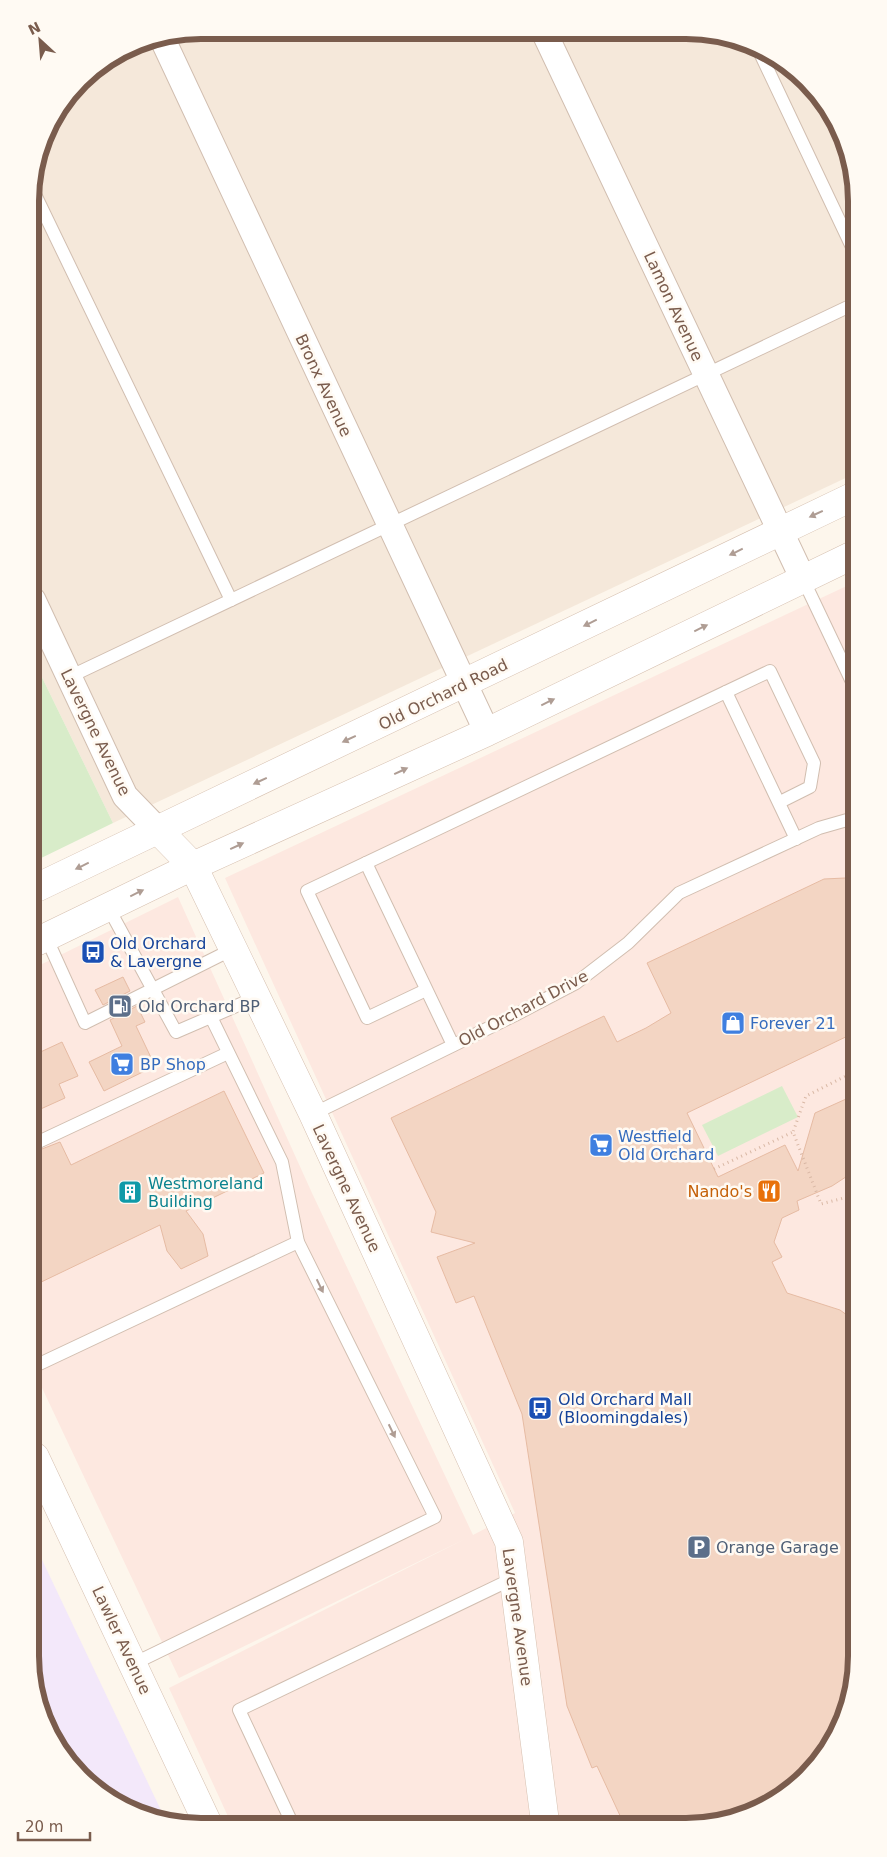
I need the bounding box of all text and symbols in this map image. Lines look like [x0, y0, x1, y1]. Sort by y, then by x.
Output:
north arrow [15, 15, 65, 65]
text: N [26, 19, 43, 38]
street label: Lamon Avenue [640, 248, 707, 364]
street label: Bronx Avenue [291, 331, 356, 440]
one-way arrow [809, 510, 823, 518]
one-way arrow [729, 549, 743, 557]
one-way arrow [583, 619, 597, 627]
one-way arrow [694, 624, 709, 632]
street label: Old Orchard Road [375, 655, 511, 734]
street label: Lavergne Avenue [57, 666, 135, 799]
one-way arrow [541, 698, 556, 706]
one-way arrow [341, 734, 356, 743]
one-way arrow [394, 766, 408, 774]
one-way arrow [253, 777, 267, 785]
one-way arrow [230, 841, 245, 850]
one-way arrow [75, 862, 89, 870]
one-way arrow [130, 889, 144, 897]
place label: Old Orchard & Lavergne [110, 934, 206, 971]
bus stop icon: Old Orchard & Lavergne [80, 939, 106, 965]
street label: Old Orchard Drive [455, 966, 591, 1051]
fuel station icon: Old Orchard BP [107, 993, 133, 1019]
place label: Old Orchard BP [138, 997, 260, 1016]
shop icon: Forever 21 [720, 1010, 746, 1036]
place label: Forever 21 [750, 1014, 836, 1033]
supermarket icon: BP Shop [109, 1051, 135, 1077]
place label: BP Shop [140, 1055, 206, 1074]
street label: Lavergne Avenue [309, 1121, 385, 1255]
place label: Westfield Old Orchard [618, 1127, 714, 1164]
supermarket icon: Westfield Old Orchard [588, 1132, 614, 1158]
place label: Westmoreland Building [148, 1174, 263, 1211]
restaurant icon: Nando's [756, 1178, 782, 1204]
building icon: Westmoreland Building [117, 1179, 143, 1205]
place label: Nando's [687, 1182, 752, 1201]
one-way arrow [316, 1279, 324, 1293]
place label: Old Orchard Mall (Bloomingdales) [558, 1390, 692, 1427]
bus stop icon: Old Orchard Mall (Bloomingdales) [527, 1395, 553, 1421]
one-way arrow [388, 1424, 396, 1439]
parking icon: Orange Garage [686, 1534, 712, 1560]
place label: Orange Garage [716, 1538, 839, 1557]
street label: Lavergne Avenue [498, 1547, 537, 1687]
street label: Lawler Avenue [88, 1583, 155, 1697]
scale bar [18, 1810, 90, 1842]
text: 20 m [25, 1818, 63, 1836]

